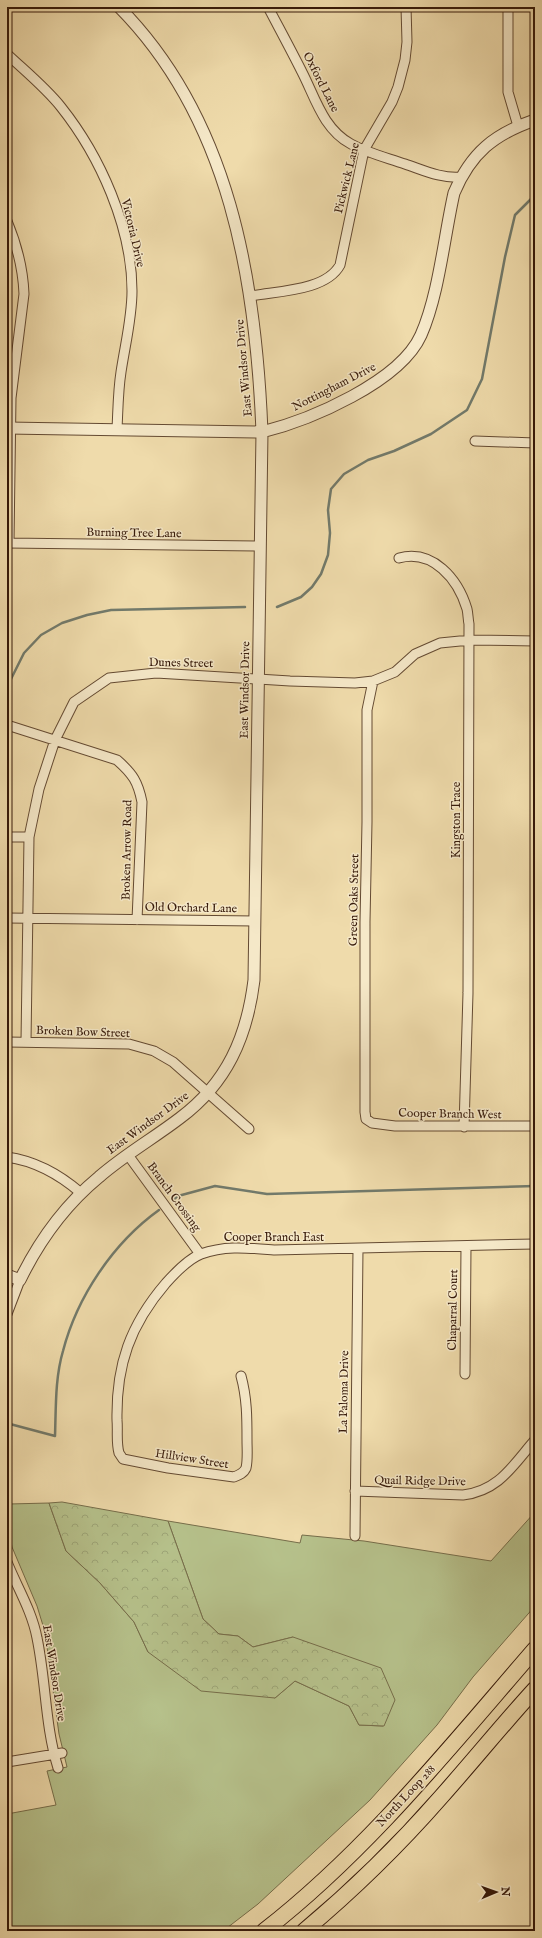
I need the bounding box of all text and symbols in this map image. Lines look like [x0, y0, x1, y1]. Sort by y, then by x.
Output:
street label: Oxford Lane [299, 49, 343, 115]
street label: Pickwick Lane [331, 141, 363, 215]
street label: Victoria Drive [118, 196, 148, 269]
street label: East Windsor Drive [232, 318, 256, 417]
street label: Nottingham Drive [289, 359, 379, 415]
street label: Burning Tree Lane [86, 525, 182, 541]
street label: East Windsor Drive [237, 641, 253, 739]
street label: Dunes Street [149, 655, 213, 671]
street label: Kingston Trace [449, 781, 464, 858]
street label: Broken Arrow Road [119, 799, 135, 900]
street label: Green Oaks Street [346, 854, 362, 946]
street label: Old Orchard Lane [145, 900, 238, 916]
street label: Broken Bow Street [36, 1023, 130, 1041]
street label: East Windsor Drive [104, 1088, 192, 1158]
street label: Cooper Branch West [398, 1106, 502, 1123]
street label: Branch Crossing [144, 1159, 204, 1235]
street label: Cooper Branch East [224, 1230, 324, 1246]
street label: Chaparral Court [445, 1269, 462, 1351]
street label: La Paloma Drive [336, 1350, 352, 1434]
street label: Hillview Street [154, 1446, 230, 1472]
street label: Quail Ridge Drive [374, 1473, 466, 1489]
street label: East Windsor Drive [39, 1624, 69, 1723]
street label: North Loop 288 [373, 1762, 440, 1831]
north arrow [476, 1872, 516, 1912]
text: N [498, 1886, 512, 1897]

